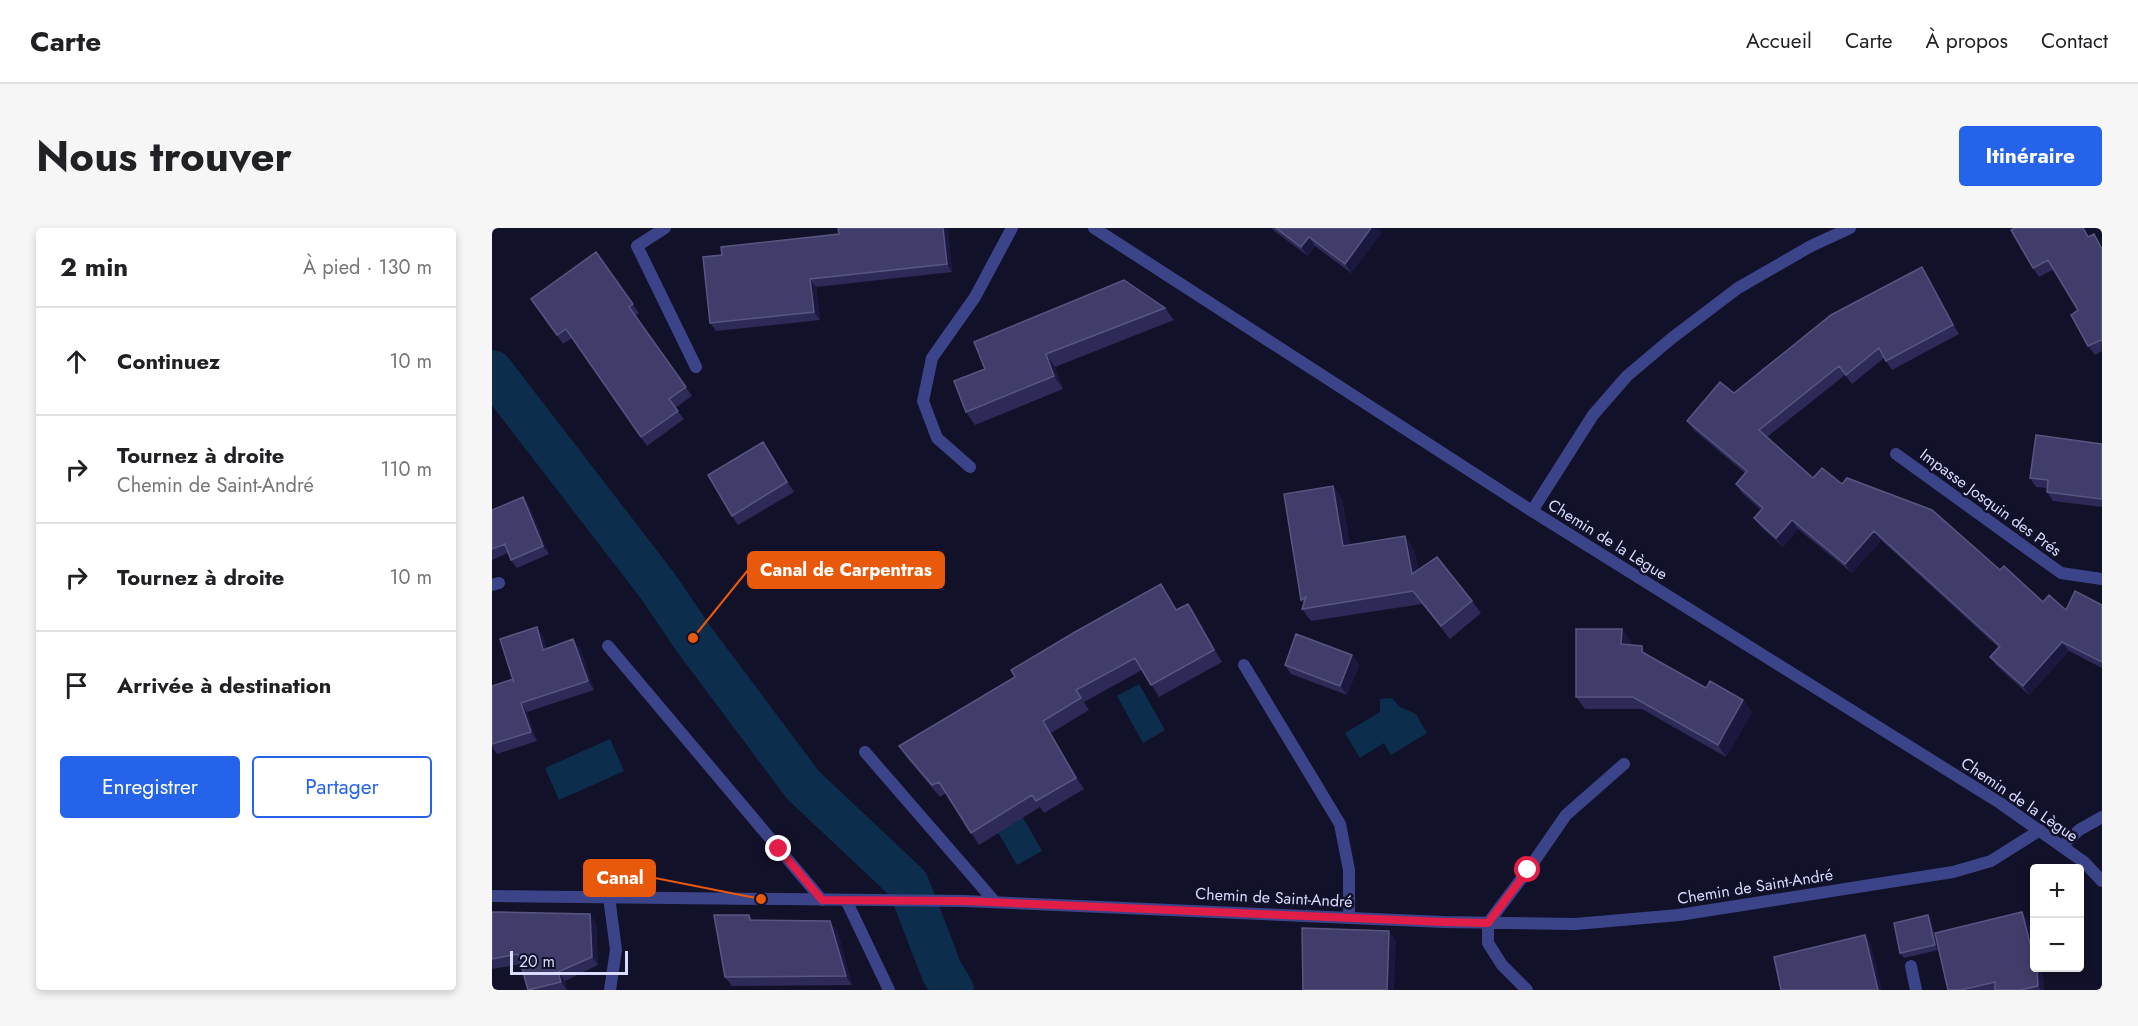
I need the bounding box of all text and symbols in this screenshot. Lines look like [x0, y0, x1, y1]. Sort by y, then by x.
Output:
text: Carte [30, 21, 101, 62]
text: Accueil [1746, 26, 1812, 56]
text: Carte [1845, 26, 1893, 56]
text: À propos [1926, 26, 2008, 56]
text: Contact [2041, 26, 2108, 56]
text: Nous trouver [36, 126, 292, 187]
button: Itinéraire [1959, 126, 2102, 186]
text: 2 min [60, 248, 128, 286]
text: À pied · 130 m [303, 253, 432, 282]
icon: ahead [60, 345, 93, 378]
text: Continuez [117, 345, 220, 377]
text: 10 m [389, 347, 432, 376]
text: Tournez à droite [117, 439, 284, 471]
street label: Impasse Josquin des Prés [1915, 443, 2066, 562]
icon: right [60, 453, 93, 486]
text: 110 m [380, 455, 432, 484]
text: Chemin de Saint-André [117, 471, 314, 500]
street label: Chemin de la Lègue [1544, 493, 1672, 585]
callout: Canal de Carpentras [748, 552, 944, 588]
text: Canal de Carpentras [760, 557, 932, 583]
icon: right [60, 561, 93, 594]
text: Tournez à droite [117, 561, 284, 593]
text: 10 m [389, 563, 432, 592]
icon: arrive [60, 669, 93, 702]
text: Arrivée à destination [117, 669, 331, 701]
street label: Chemin de la Lègue [1957, 752, 2083, 847]
button: Enregistrer [60, 756, 240, 818]
button: Partager [252, 756, 432, 818]
route end [765, 835, 791, 861]
route start [1514, 856, 1540, 882]
callout: Canal [584, 860, 655, 896]
street label: Chemin de Saint-André [1676, 863, 1835, 910]
map controls [2030, 864, 2084, 972]
button: + [2030, 864, 2084, 918]
text: Canal [596, 865, 644, 891]
street label: Chemin de Saint-André [1195, 882, 1353, 913]
button: − [2030, 918, 2084, 972]
scale bar [510, 948, 628, 976]
text: 20 m [519, 950, 555, 973]

